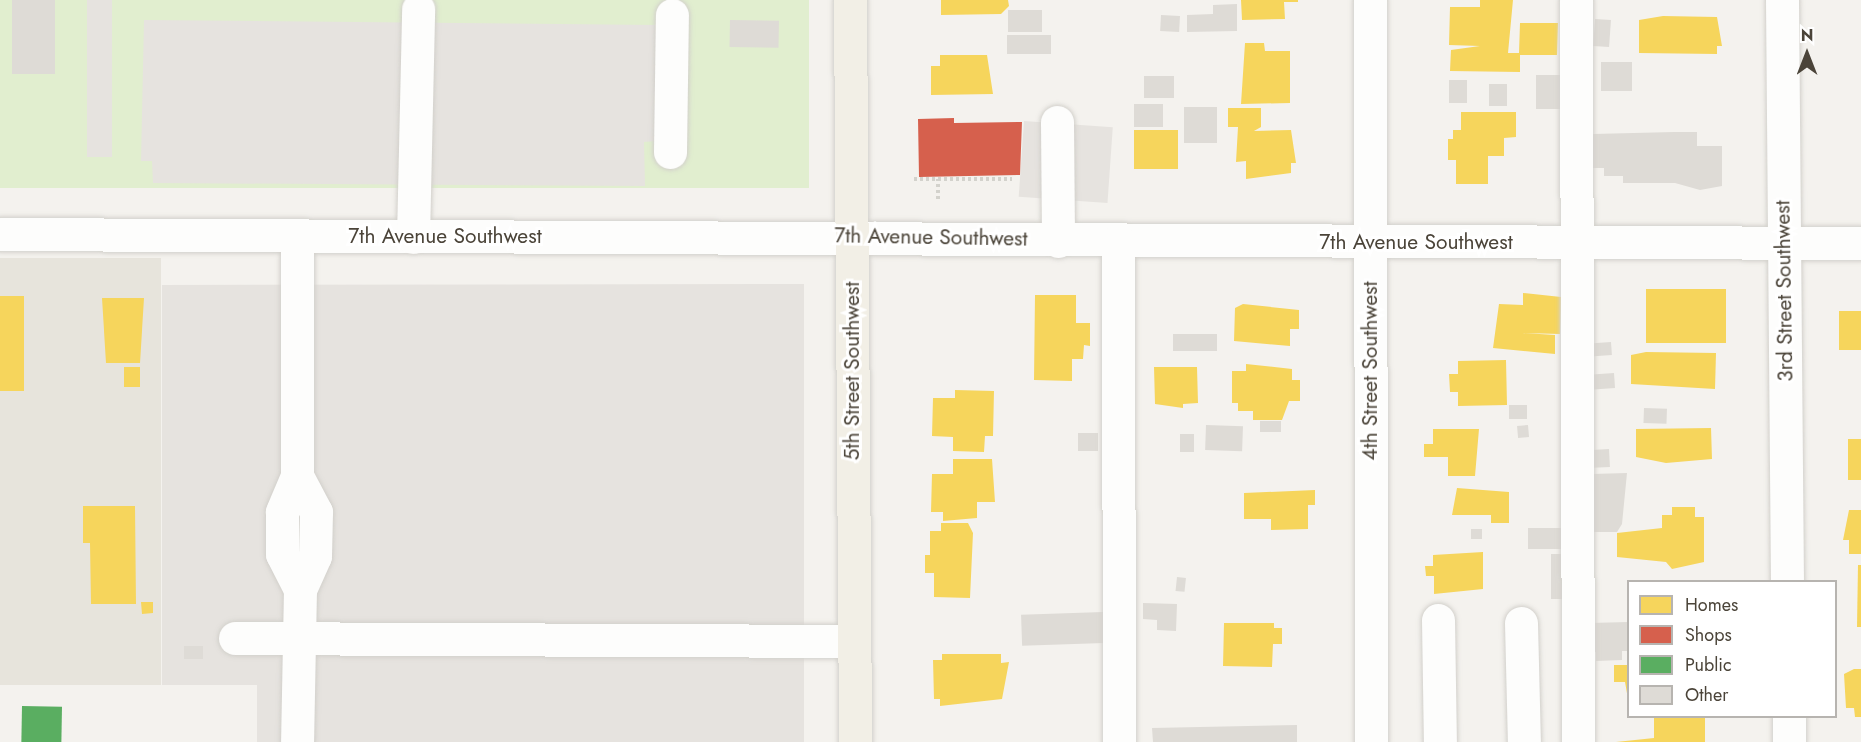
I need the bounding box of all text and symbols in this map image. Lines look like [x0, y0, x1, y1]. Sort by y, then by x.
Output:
north arrow [1777, 24, 1837, 84]
text: N [1801, 24, 1813, 47]
street label: 3rd Street Southwest [1770, 200, 1798, 382]
street label: 7th Avenue Southwest [348, 223, 542, 249]
street label: 7th Avenue Southwest [834, 223, 1028, 251]
street label: 7th Avenue Southwest [1319, 229, 1513, 255]
street label: 4th Street Southwest [1357, 281, 1383, 461]
street label: 5th Street Southwest [839, 282, 865, 460]
legend [1627, 580, 1837, 718]
text: Homes [1685, 592, 1738, 618]
text: Shops [1685, 622, 1732, 648]
text: Public [1685, 652, 1732, 678]
text: Other [1685, 682, 1728, 708]

